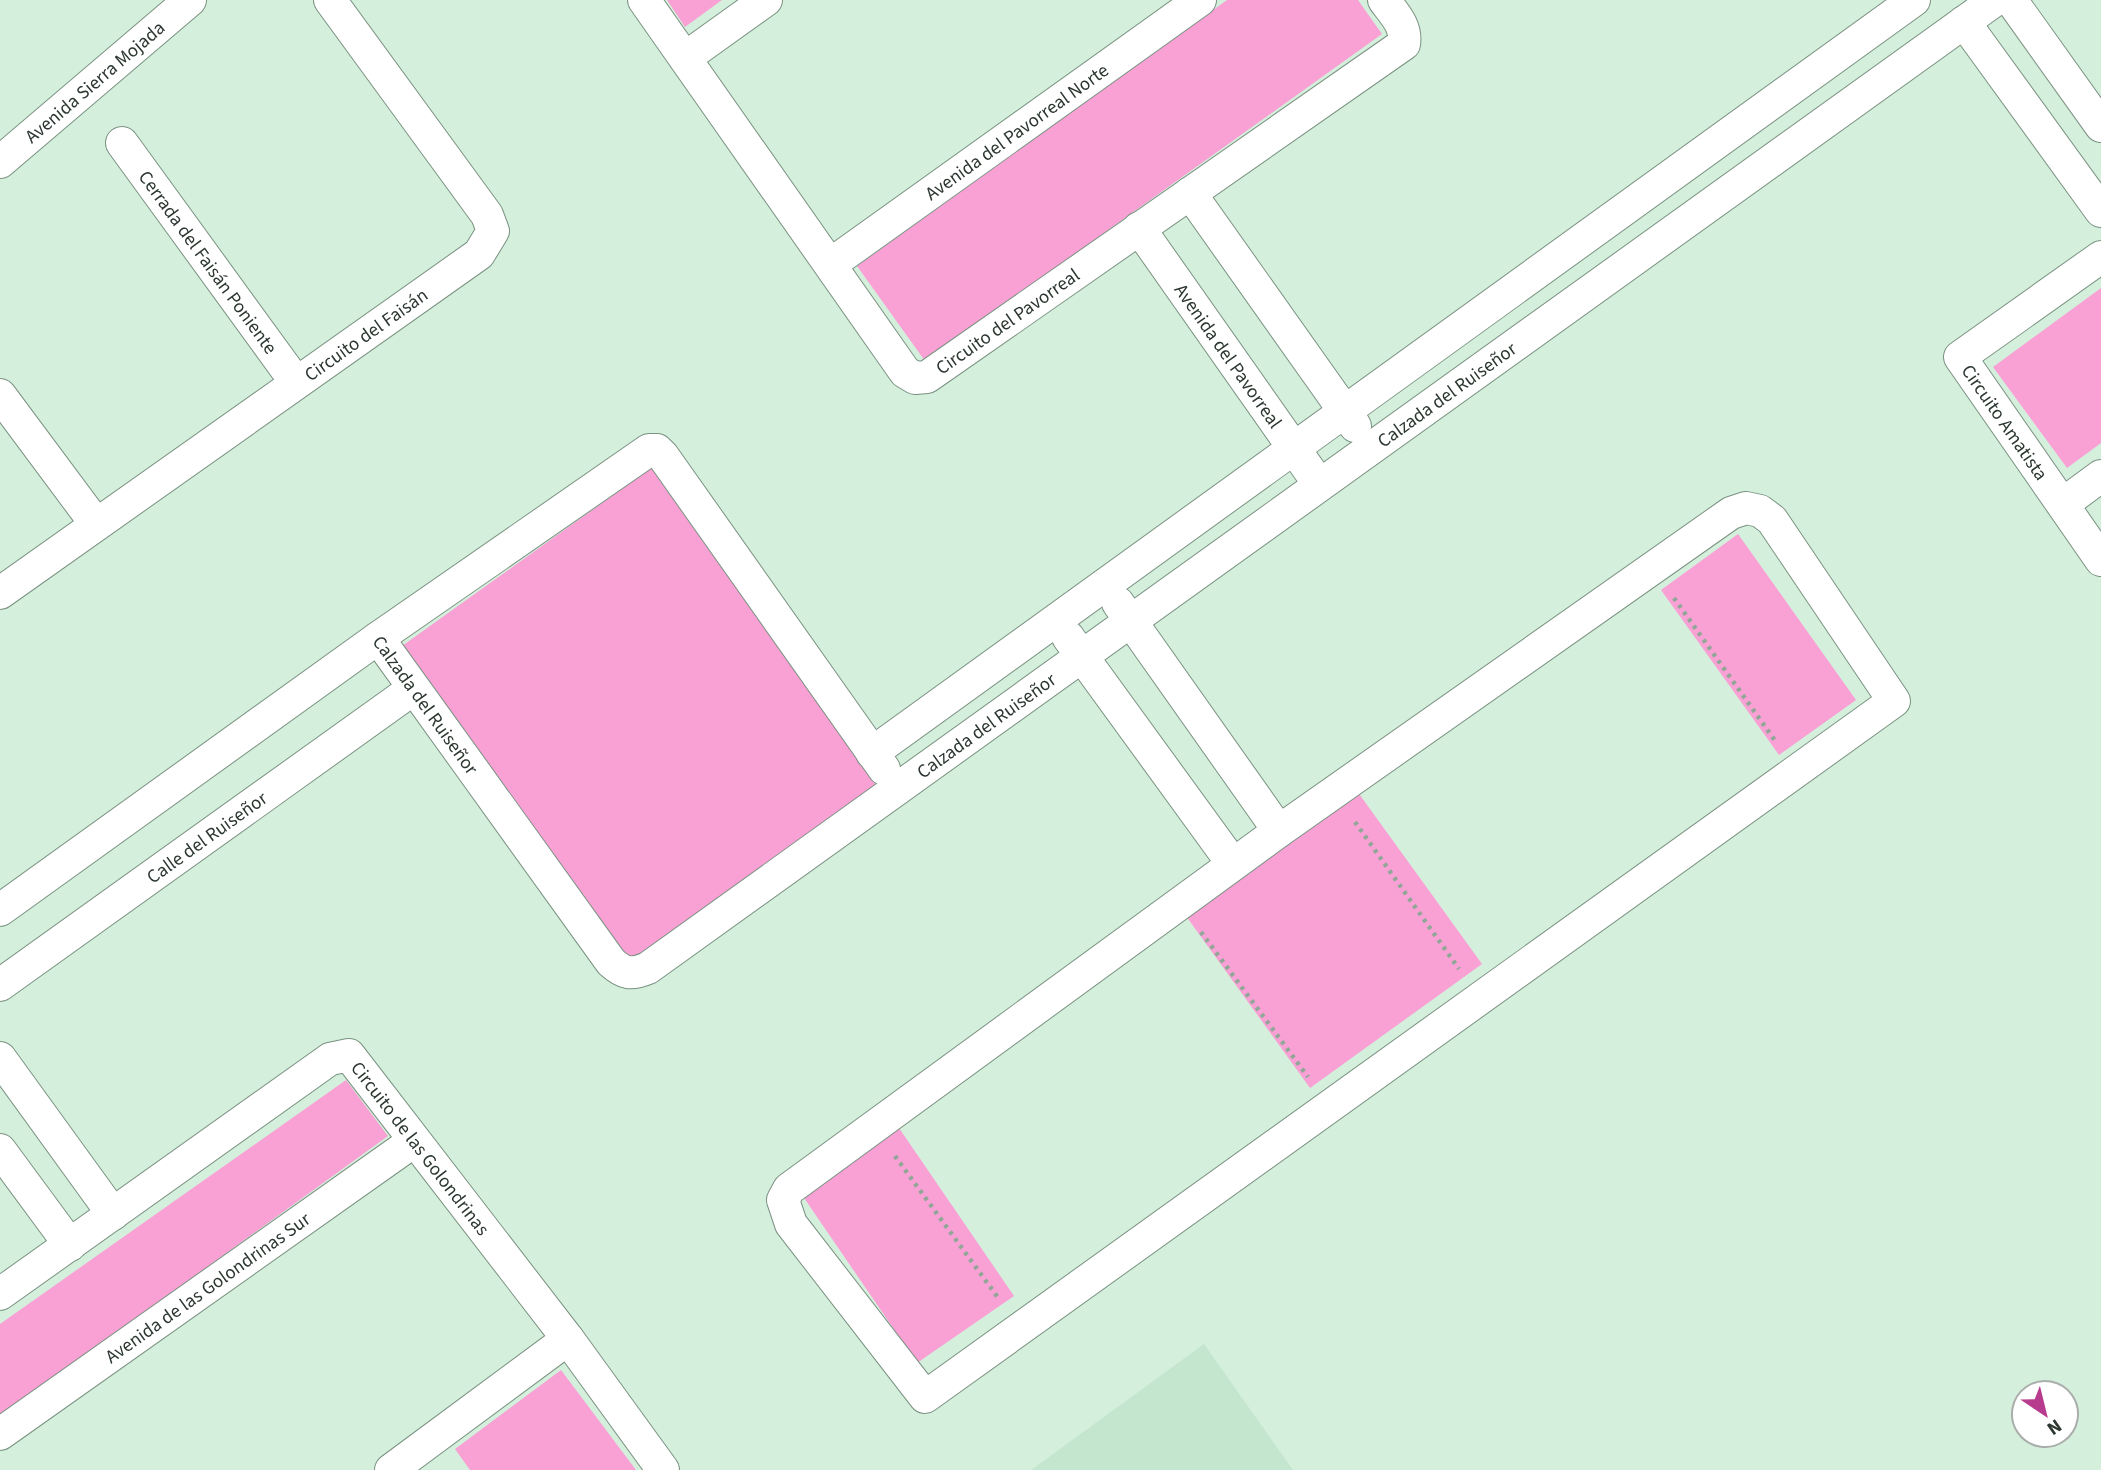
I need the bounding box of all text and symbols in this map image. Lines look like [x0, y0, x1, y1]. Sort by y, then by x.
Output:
street label: Avenida Sierra Mojada [19, 15, 171, 150]
street label: Avenida del Pavorreal Norte [920, 58, 1115, 208]
street label: Cerrada del Faisán Poniente [131, 165, 283, 360]
street label: Circuito del Pavorreal [931, 262, 1086, 382]
street label: Avenida del Pavorreal [1167, 279, 1288, 434]
street label: Circuito del Faisán [299, 282, 434, 388]
street label: Calzada del Ruiseñor [1372, 336, 1523, 455]
street label: Circuito Amatista [1954, 359, 2054, 486]
street label: Calzada del Ruiseñor [365, 630, 484, 781]
street label: Calzada del Ruiseñor [912, 667, 1062, 786]
street label: Calle del Ruiseñor [141, 786, 273, 891]
street label: Circuito de las Golondrinas [344, 1056, 495, 1242]
street label: Avenida de las Golondrinas Sur [100, 1206, 317, 1371]
north arrow [2010, 1379, 2080, 1449]
text: N [2041, 1412, 2067, 1441]

